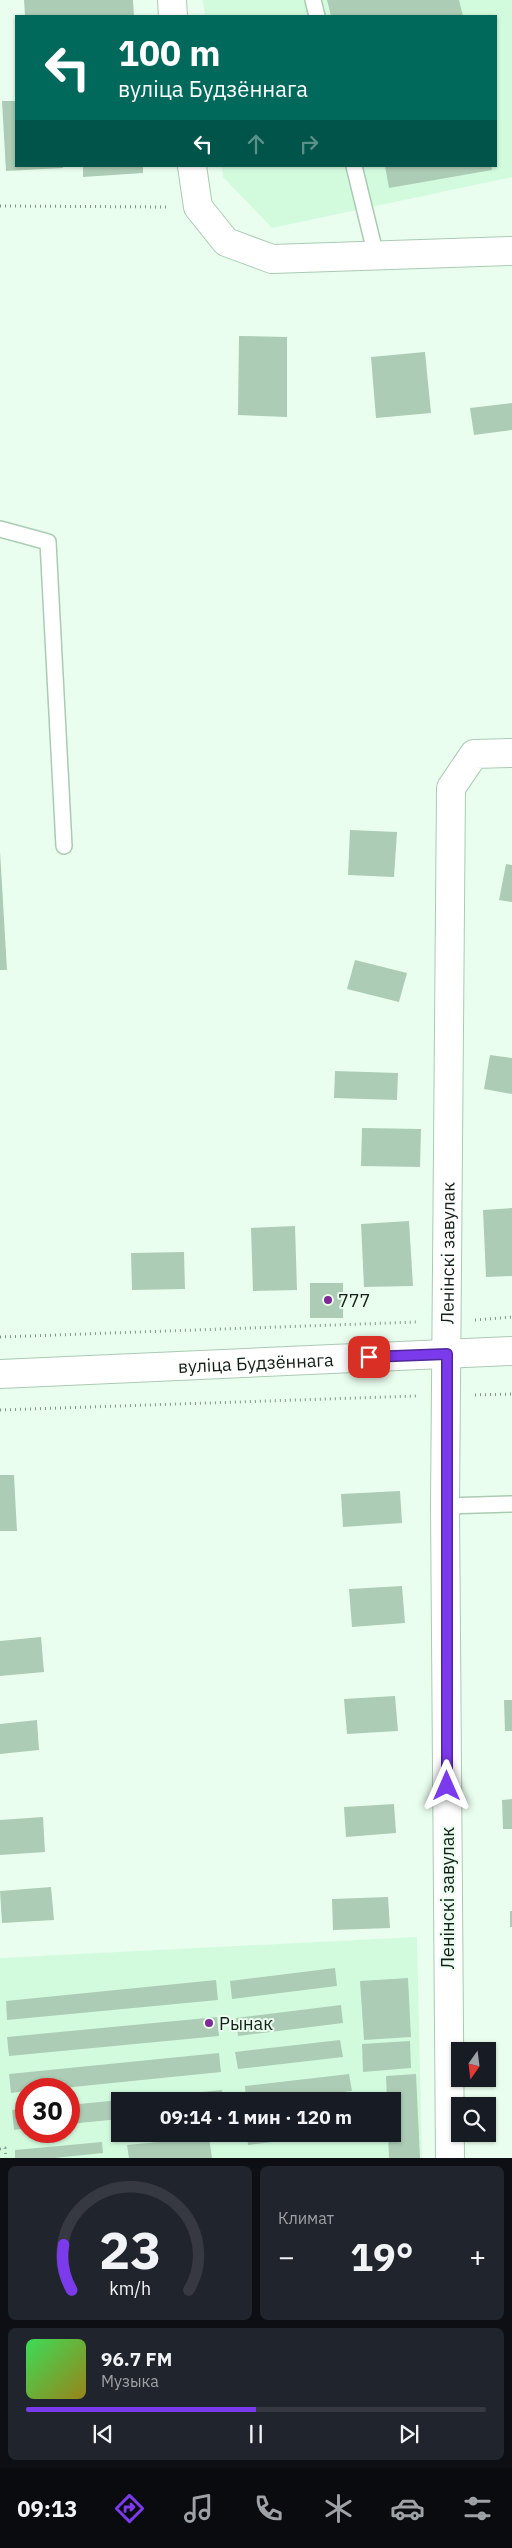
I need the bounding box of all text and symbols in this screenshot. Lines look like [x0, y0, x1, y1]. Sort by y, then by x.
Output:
text: 100 m [118, 30, 221, 76]
icon: left [35, 35, 100, 100]
text: вуліца Будзённага [118, 74, 308, 103]
icon: left [189, 130, 217, 158]
icon: ahead [242, 130, 270, 158]
icon: right [295, 130, 323, 158]
street label: Ленінскі завулак [435, 1182, 459, 1324]
place label: 777 [338, 1289, 370, 1312]
marker: 777 [322, 1294, 334, 1306]
pin [348, 1336, 390, 1378]
icon: arrive [355, 1343, 383, 1371]
street label: вуліца Будзённага [177, 1348, 334, 1377]
position arrow [420, 1759, 472, 1811]
street label: Ленінскі завулак [436, 1827, 459, 1969]
place label: Рынак [219, 2012, 273, 2035]
marker: Рынак [203, 2017, 215, 2029]
north arrow [451, 2042, 496, 2088]
map controls [451, 2042, 496, 2142]
speed limit sign: 30 [15, 2078, 80, 2143]
button: search [451, 2097, 496, 2142]
text: 09:14 · 1 мин · 120 m [160, 2105, 352, 2129]
text: Климат [278, 2208, 334, 2228]
text: 23 [99, 2216, 161, 2283]
text: 19° [350, 2232, 414, 2281]
text: − [278, 2238, 295, 2275]
text: + [469, 2238, 486, 2275]
text: km/h [109, 2277, 151, 2300]
text: 96.7 FM [101, 2347, 172, 2371]
text: Музыка [101, 2371, 159, 2391]
icon: previous [89, 2420, 117, 2448]
icon: pause [242, 2420, 270, 2448]
icon: next [395, 2420, 423, 2448]
icon: directions [112, 2491, 147, 2526]
icon: music [181, 2491, 216, 2526]
icon: phone [251, 2491, 286, 2526]
icon: climate [321, 2491, 356, 2526]
icon: car [390, 2491, 425, 2526]
icon: filters [460, 2491, 495, 2526]
text: 09:13 [17, 2494, 77, 2523]

